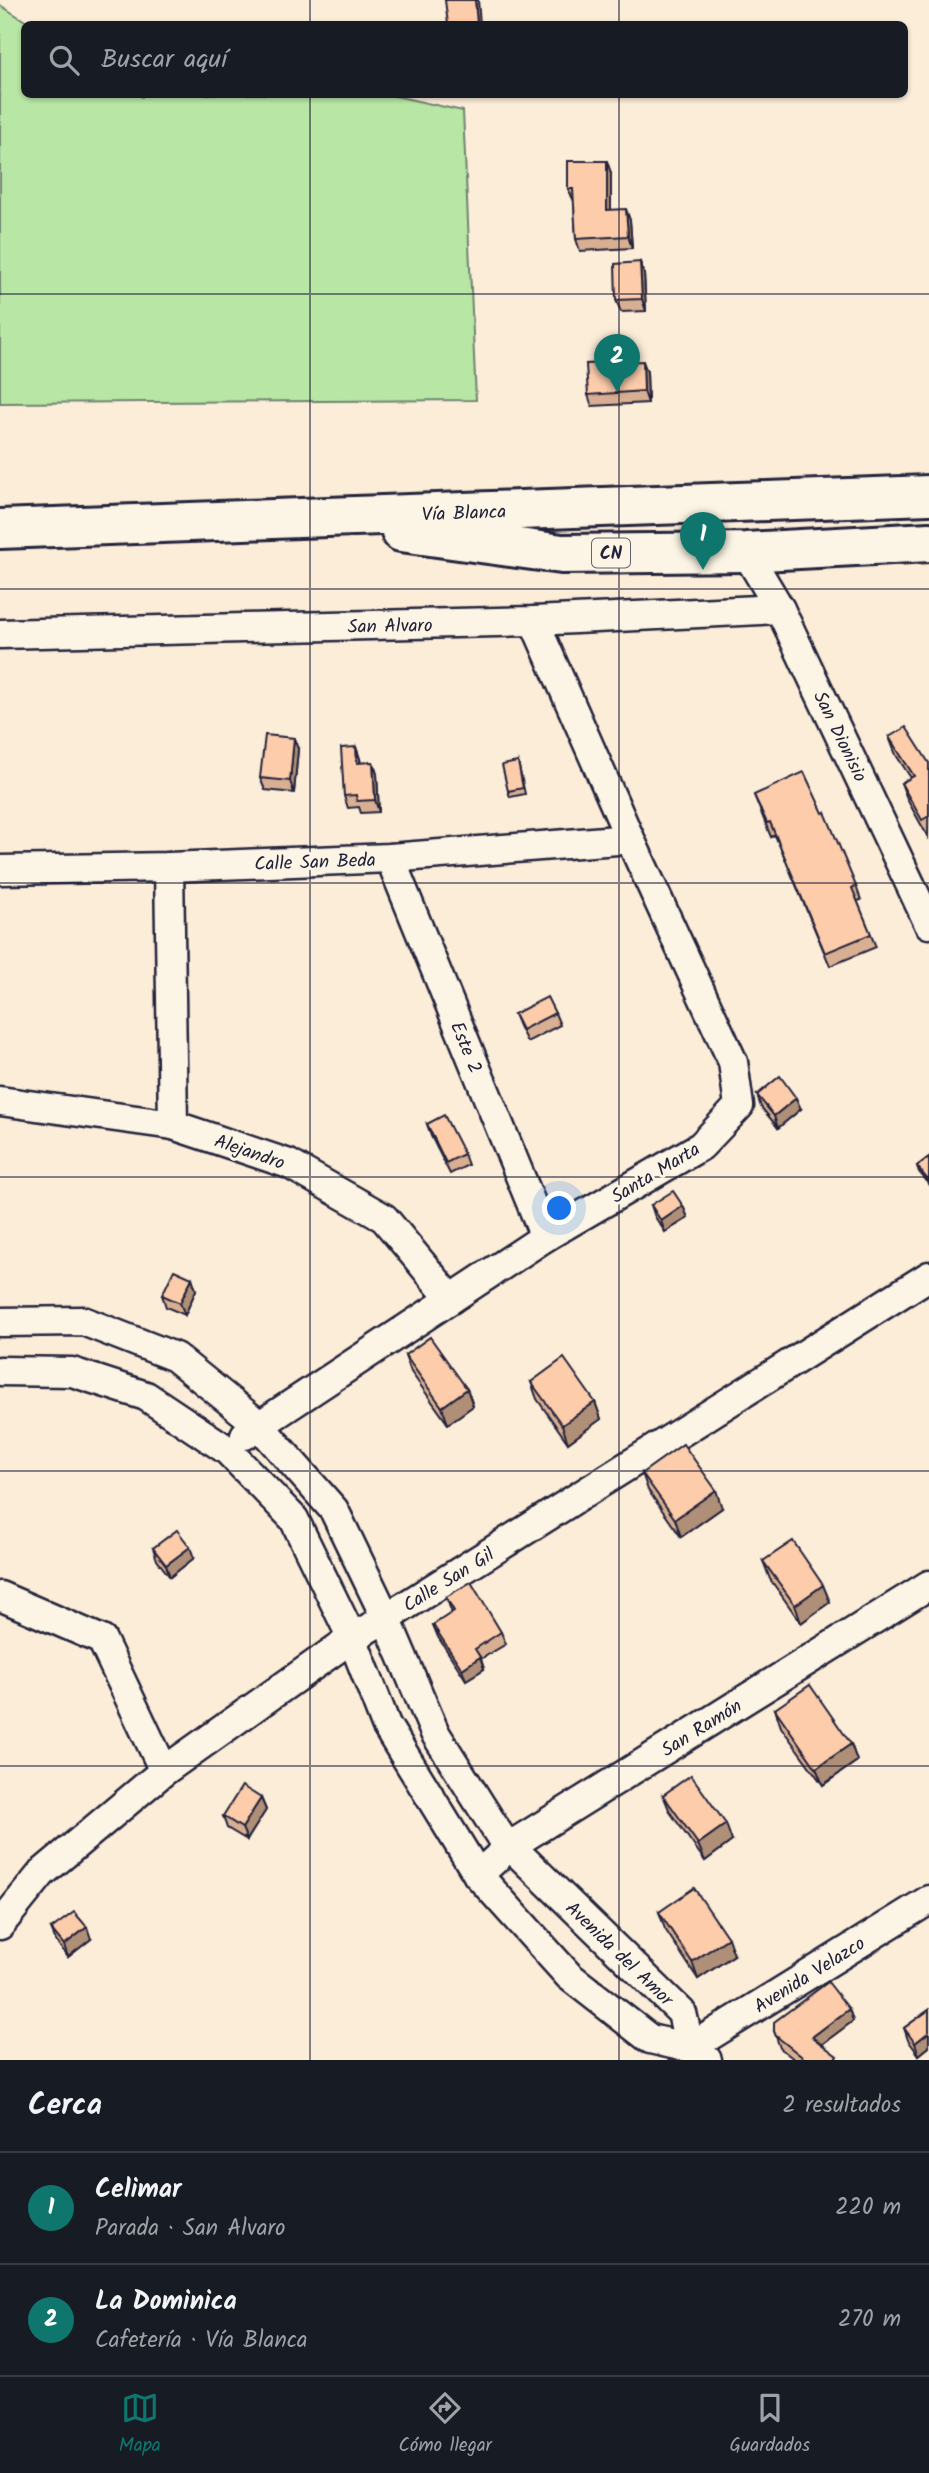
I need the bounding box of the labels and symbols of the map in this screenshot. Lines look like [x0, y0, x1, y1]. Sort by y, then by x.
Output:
pin: 2 [594, 334, 640, 392]
street label: Vía Blanca [421, 498, 507, 530]
pin: 1 [680, 512, 726, 570]
road number: CN [592, 538, 630, 568]
street label: San Alvaro [347, 611, 433, 643]
street label: San Dionisio [804, 686, 874, 788]
street label: Calle San Beda [254, 846, 376, 880]
street label: Este 2 [441, 1017, 489, 1078]
street label: Alejandro [210, 1127, 289, 1179]
street label: Santa Marta [606, 1135, 706, 1212]
your location [542, 1191, 576, 1225]
street label: Calle San Gil [397, 1540, 501, 1621]
street label: San Ramón [656, 1692, 748, 1765]
street label: Avenida del Amor [558, 1895, 681, 2015]
street label: Avenida Velazco [748, 1929, 872, 2022]

